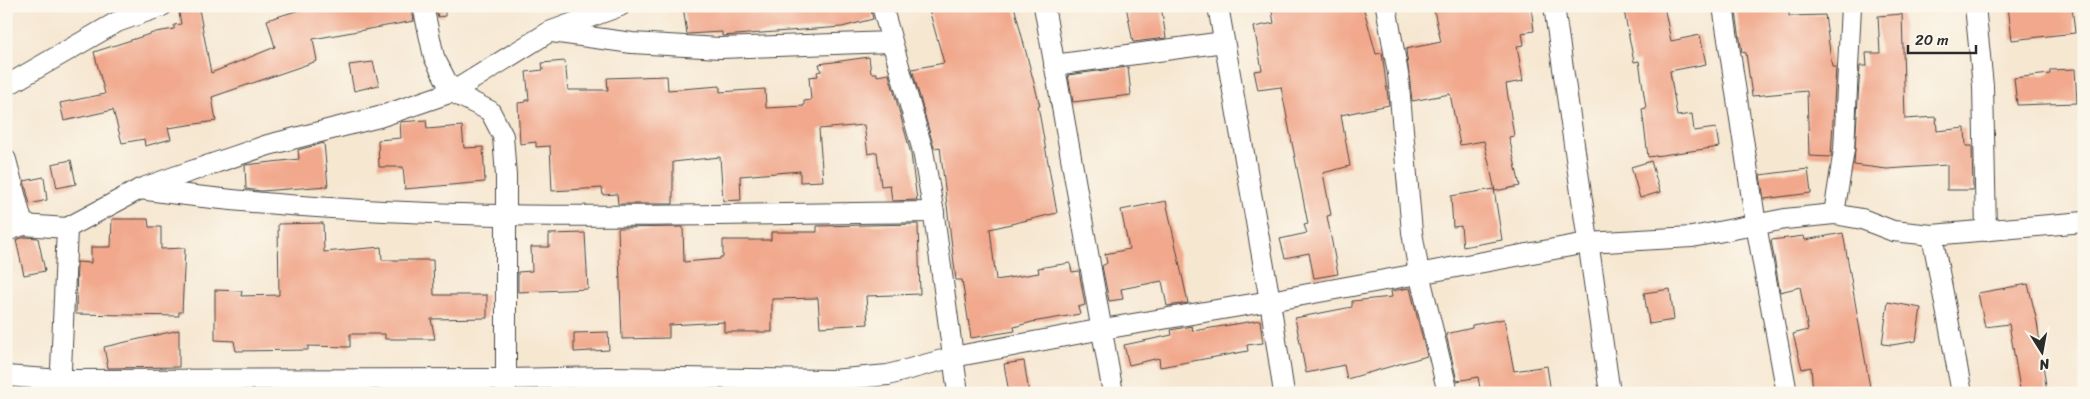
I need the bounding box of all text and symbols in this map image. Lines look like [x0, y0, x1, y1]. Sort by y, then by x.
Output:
scale bar [1908, 22, 1975, 54]
text: 20 m [1915, 27, 1949, 53]
north arrow [2018, 326, 2068, 376]
text: N [2037, 351, 2053, 378]

